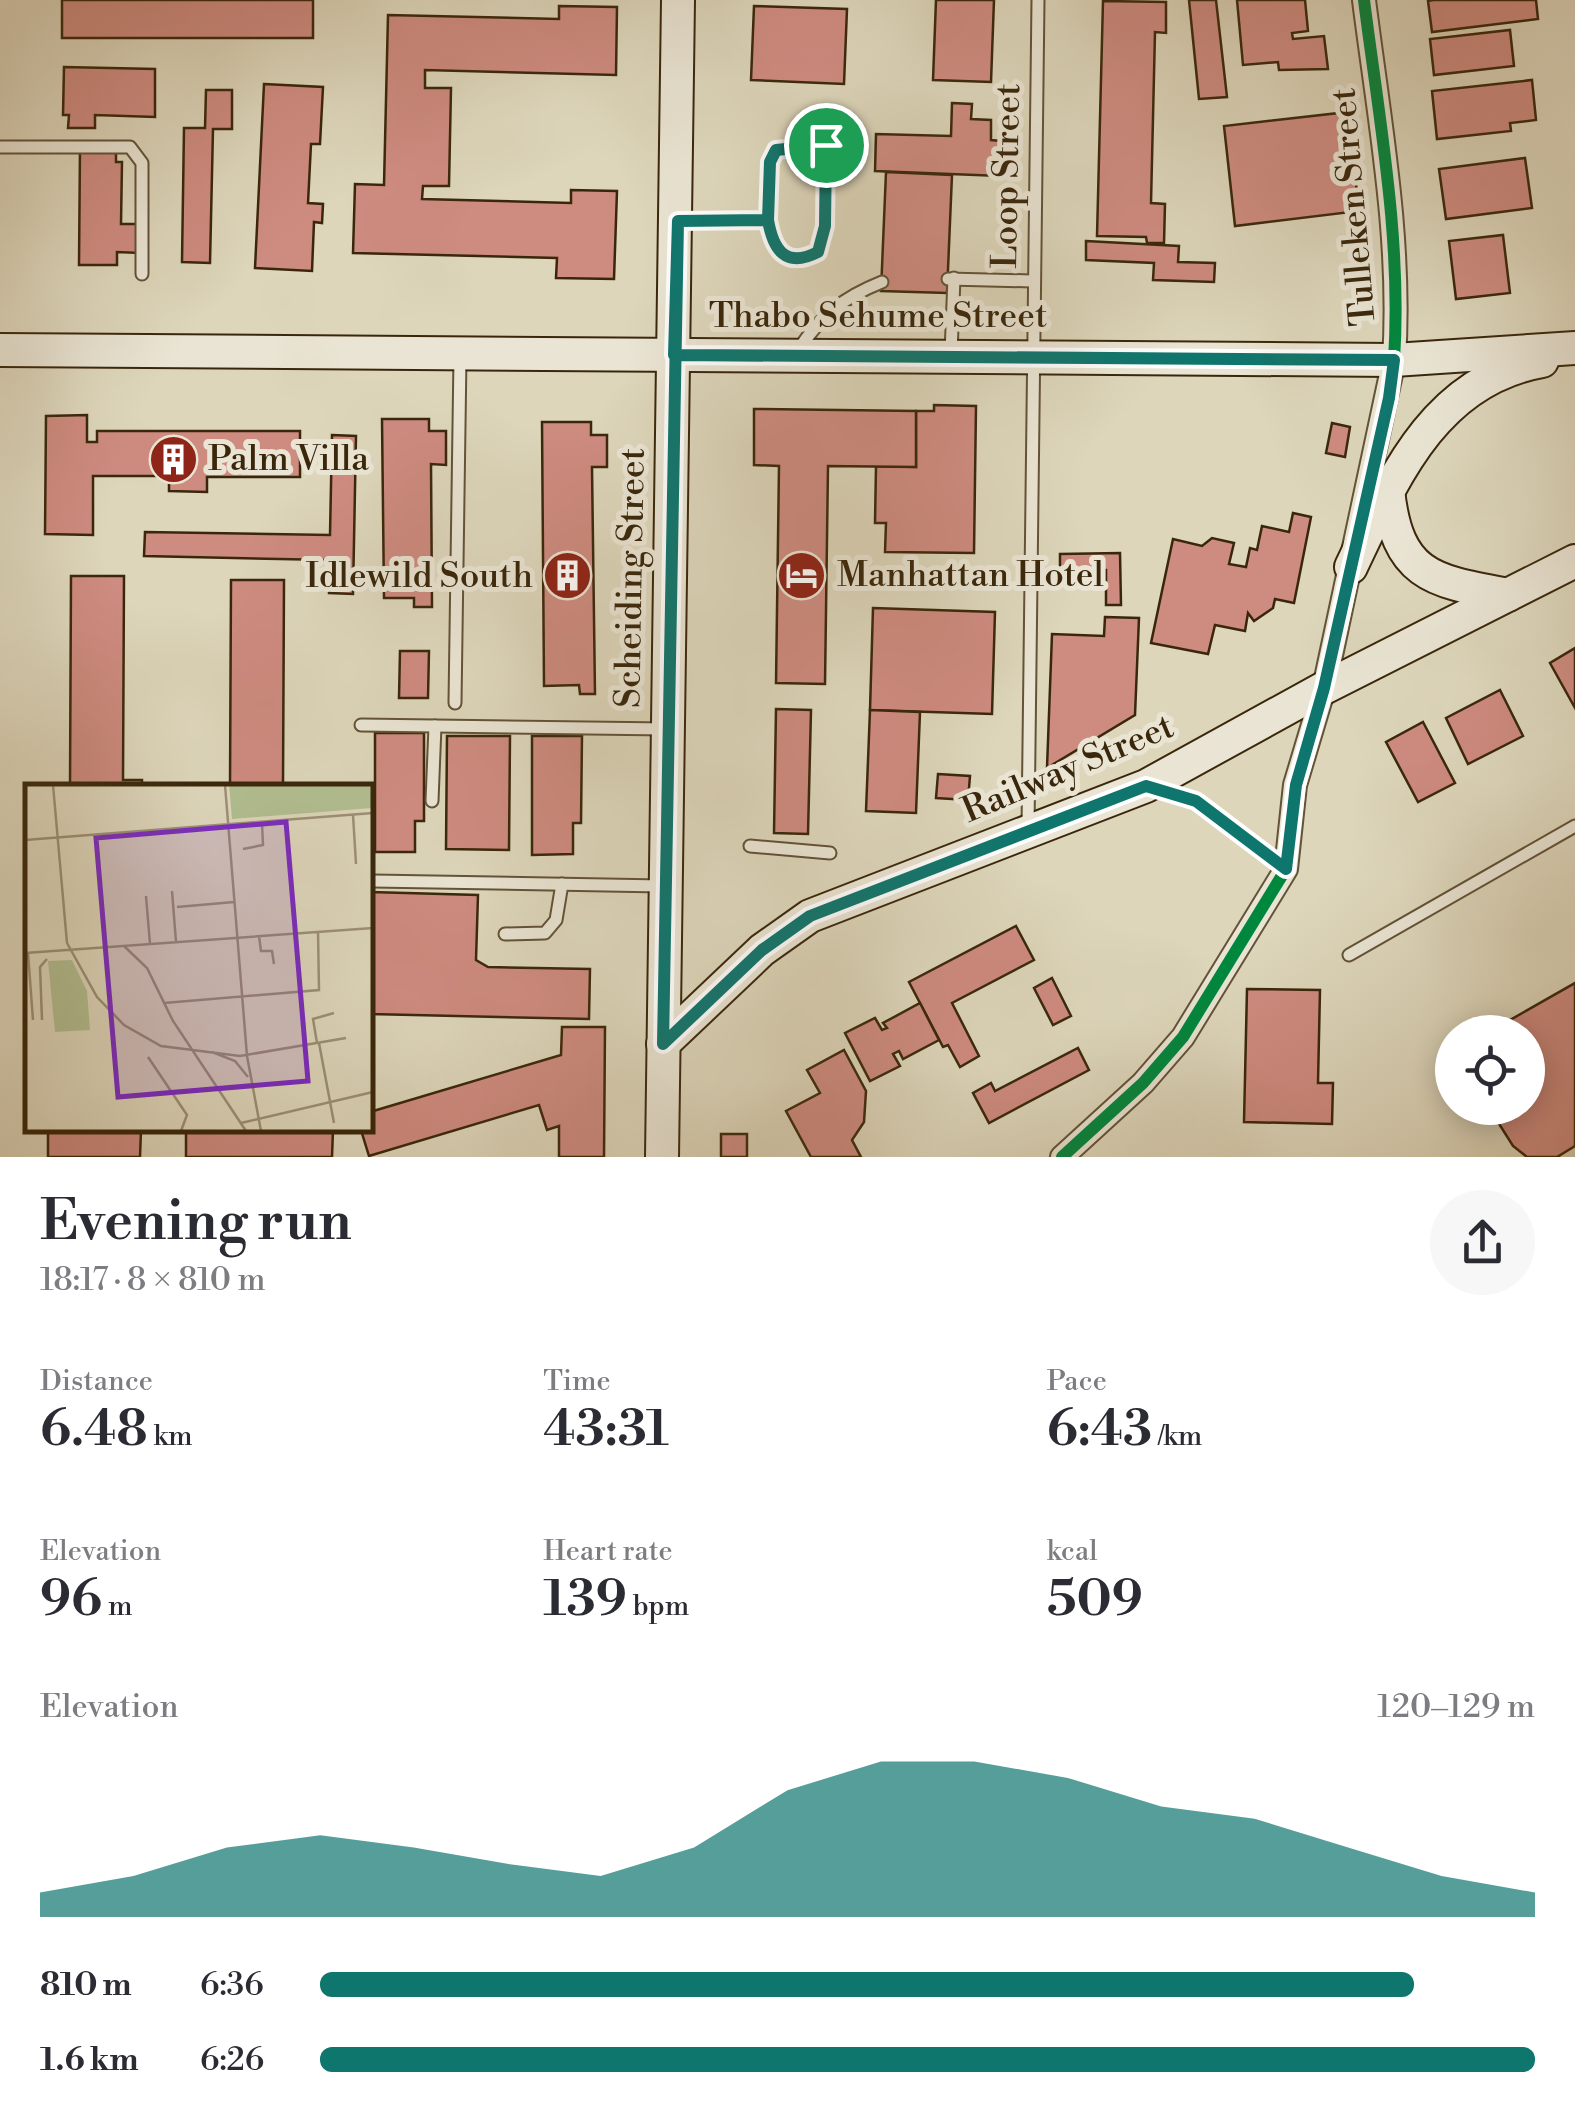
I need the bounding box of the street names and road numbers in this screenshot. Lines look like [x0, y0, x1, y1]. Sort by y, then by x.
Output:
street label: Loop Street [984, 83, 1030, 269]
street label: Tulleken Street [1322, 86, 1386, 328]
street label: Thabo Sehume Street [709, 295, 1047, 338]
street label: Scheiding Street [607, 448, 655, 708]
street label: Railway Street [956, 705, 1180, 833]

